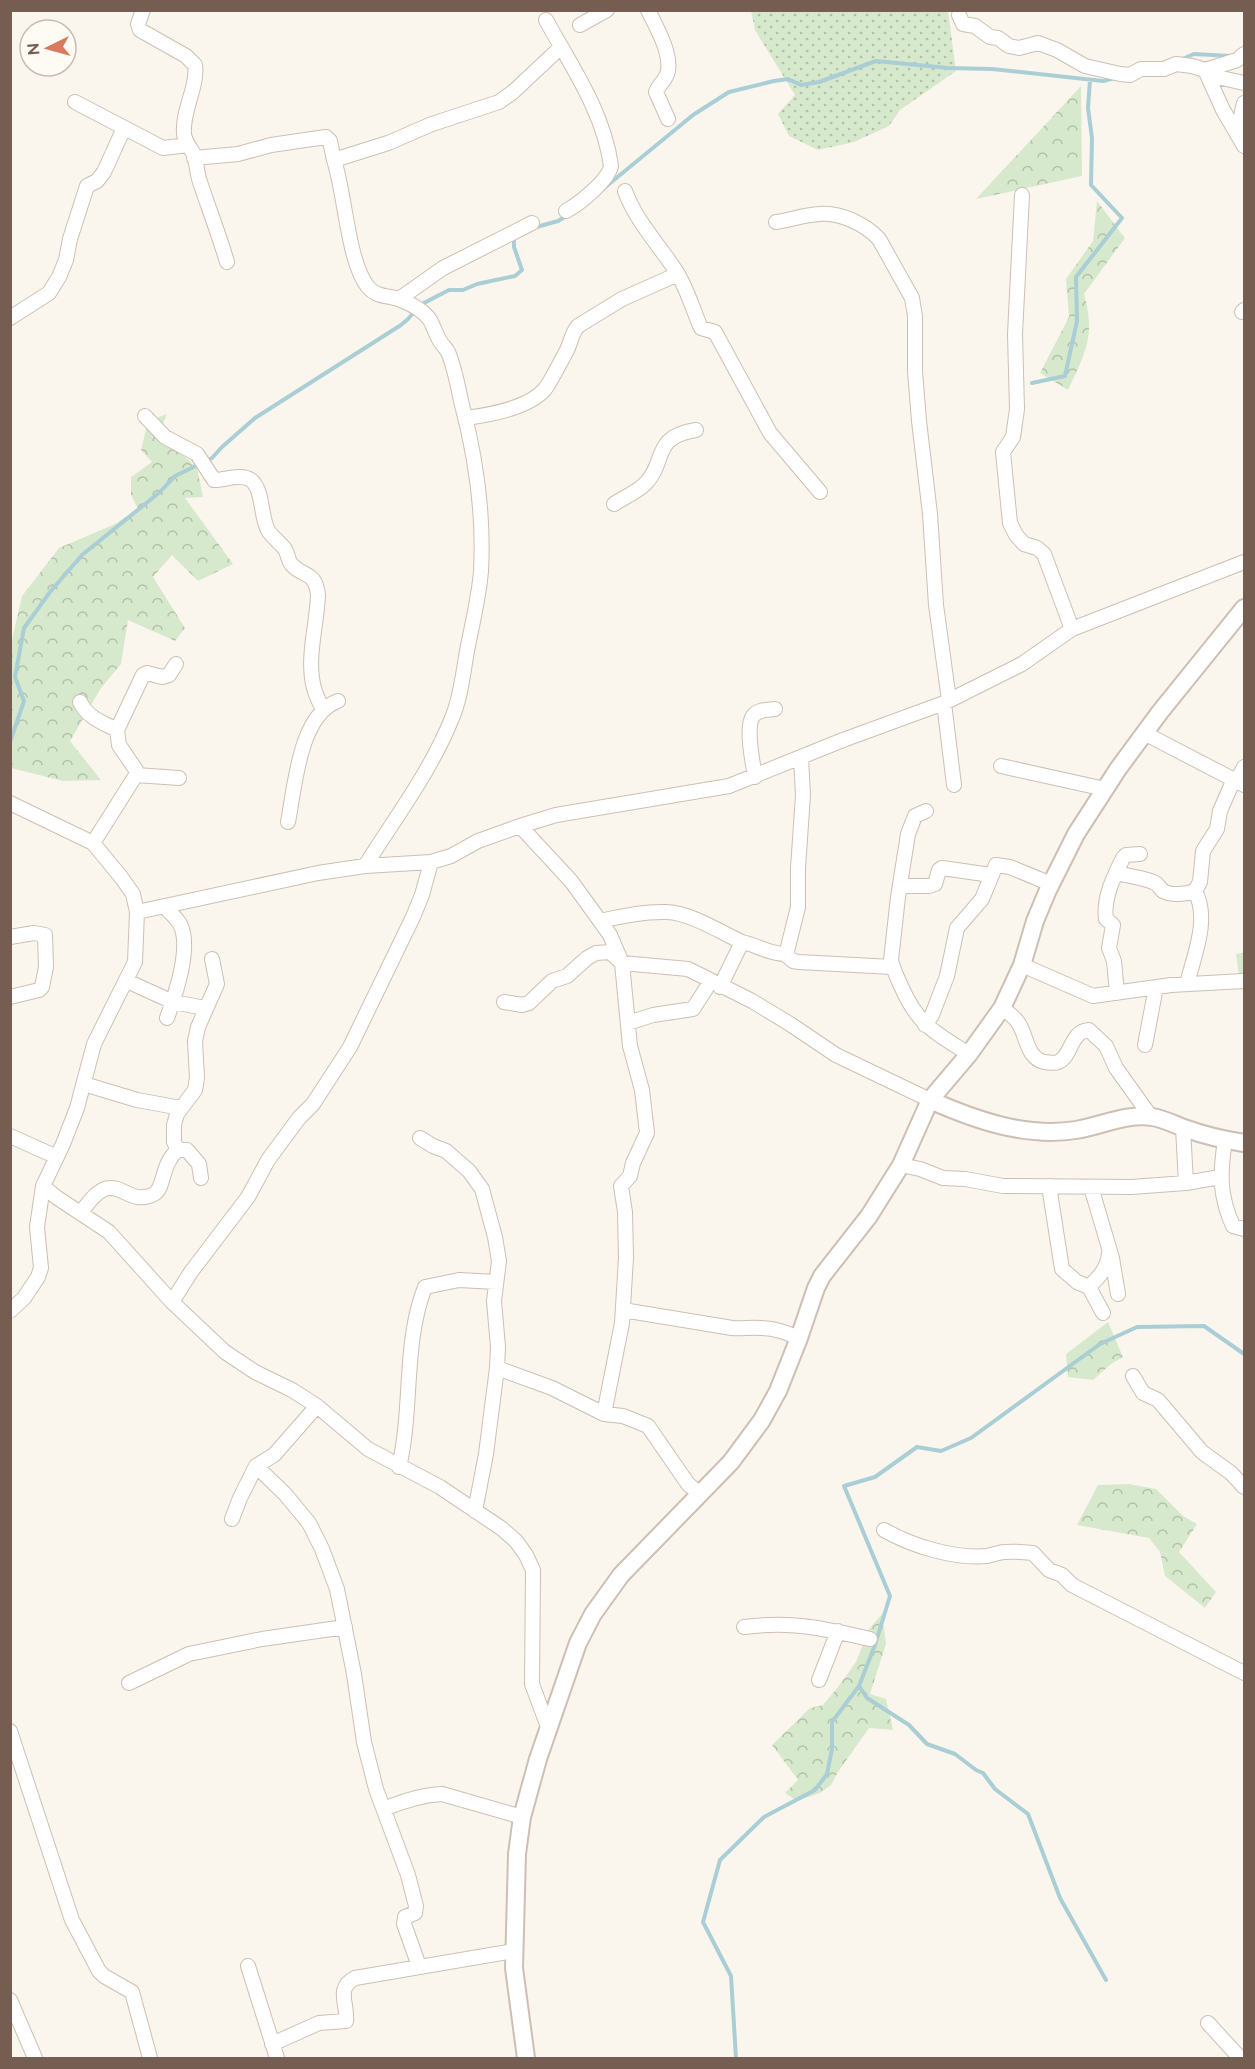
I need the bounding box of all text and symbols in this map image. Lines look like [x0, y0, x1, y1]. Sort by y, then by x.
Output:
north arrow [18, 18, 78, 78]
text: N [24, 42, 44, 56]

